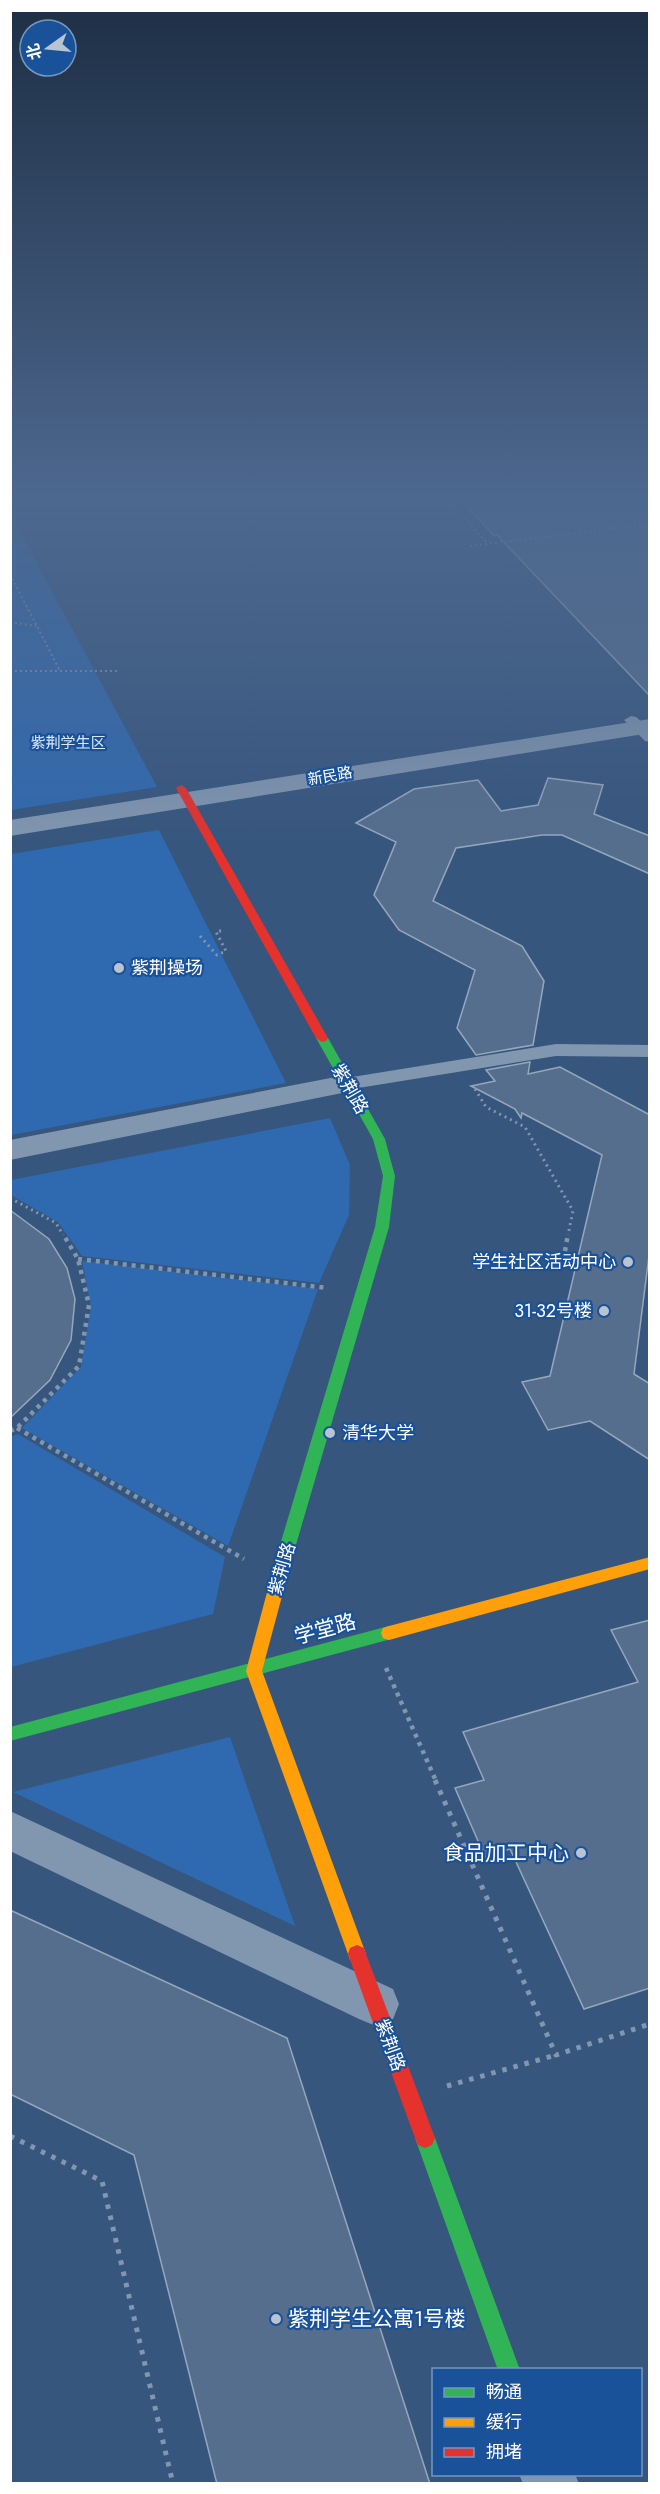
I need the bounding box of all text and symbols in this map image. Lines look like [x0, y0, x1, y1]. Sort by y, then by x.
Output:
north arrow [18, 18, 78, 78]
text: 北 [21, 41, 47, 62]
park label: 紫荆学生区 [30, 732, 106, 754]
street label: 新民路 [306, 761, 354, 791]
place label: 紫荆操场 [131, 955, 203, 981]
marker: 紫荆操场 [112, 961, 126, 975]
street label: 紫荆路 [325, 1059, 375, 1119]
place label: 学生社区活动中心 [472, 1249, 616, 1275]
marker: 学生社区活动中心 [621, 1255, 635, 1269]
place label: 31-32号楼 [514, 1298, 592, 1324]
marker: 31-32号楼 [597, 1304, 611, 1318]
place label: 清华大学 [342, 1420, 414, 1446]
marker: 清华大学 [323, 1426, 337, 1440]
street label: 紫荆路 [262, 1539, 302, 1599]
street label: 学堂路 [291, 1606, 359, 1652]
place label: 食品加工中心 [443, 1838, 569, 1868]
marker: 食品加工中心 [574, 1846, 588, 1860]
street label: 紫荆路 [369, 2015, 411, 2075]
place label: 紫荆学生公寓1号楼 [288, 2304, 465, 2334]
marker: 紫荆学生公寓1号楼 [269, 2312, 283, 2326]
legend [432, 2368, 642, 2476]
text: 畅通 [486, 2379, 522, 2405]
text: 缓行 [486, 2409, 522, 2435]
text: 拥堵 [486, 2439, 522, 2465]

